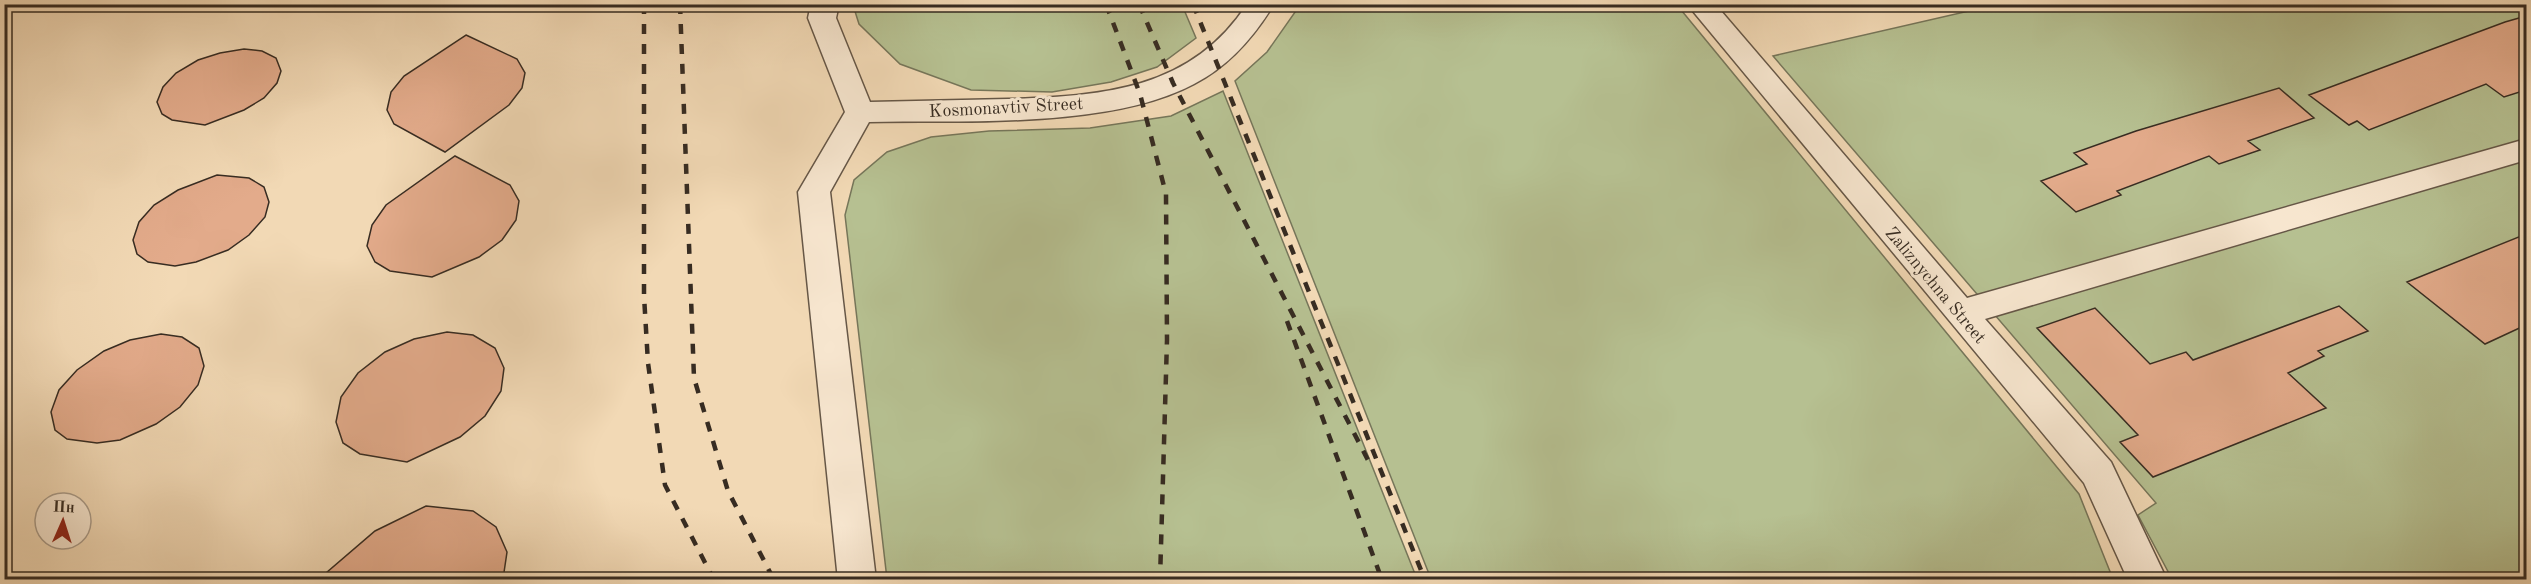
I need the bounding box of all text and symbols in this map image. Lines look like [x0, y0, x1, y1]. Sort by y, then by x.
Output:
street label: Kosmonavtiv Street [928, 95, 1084, 121]
street label: Zaliznychna Street [1882, 224, 1989, 347]
north arrow [33, 491, 93, 551]
text: Пн [52, 499, 75, 517]

